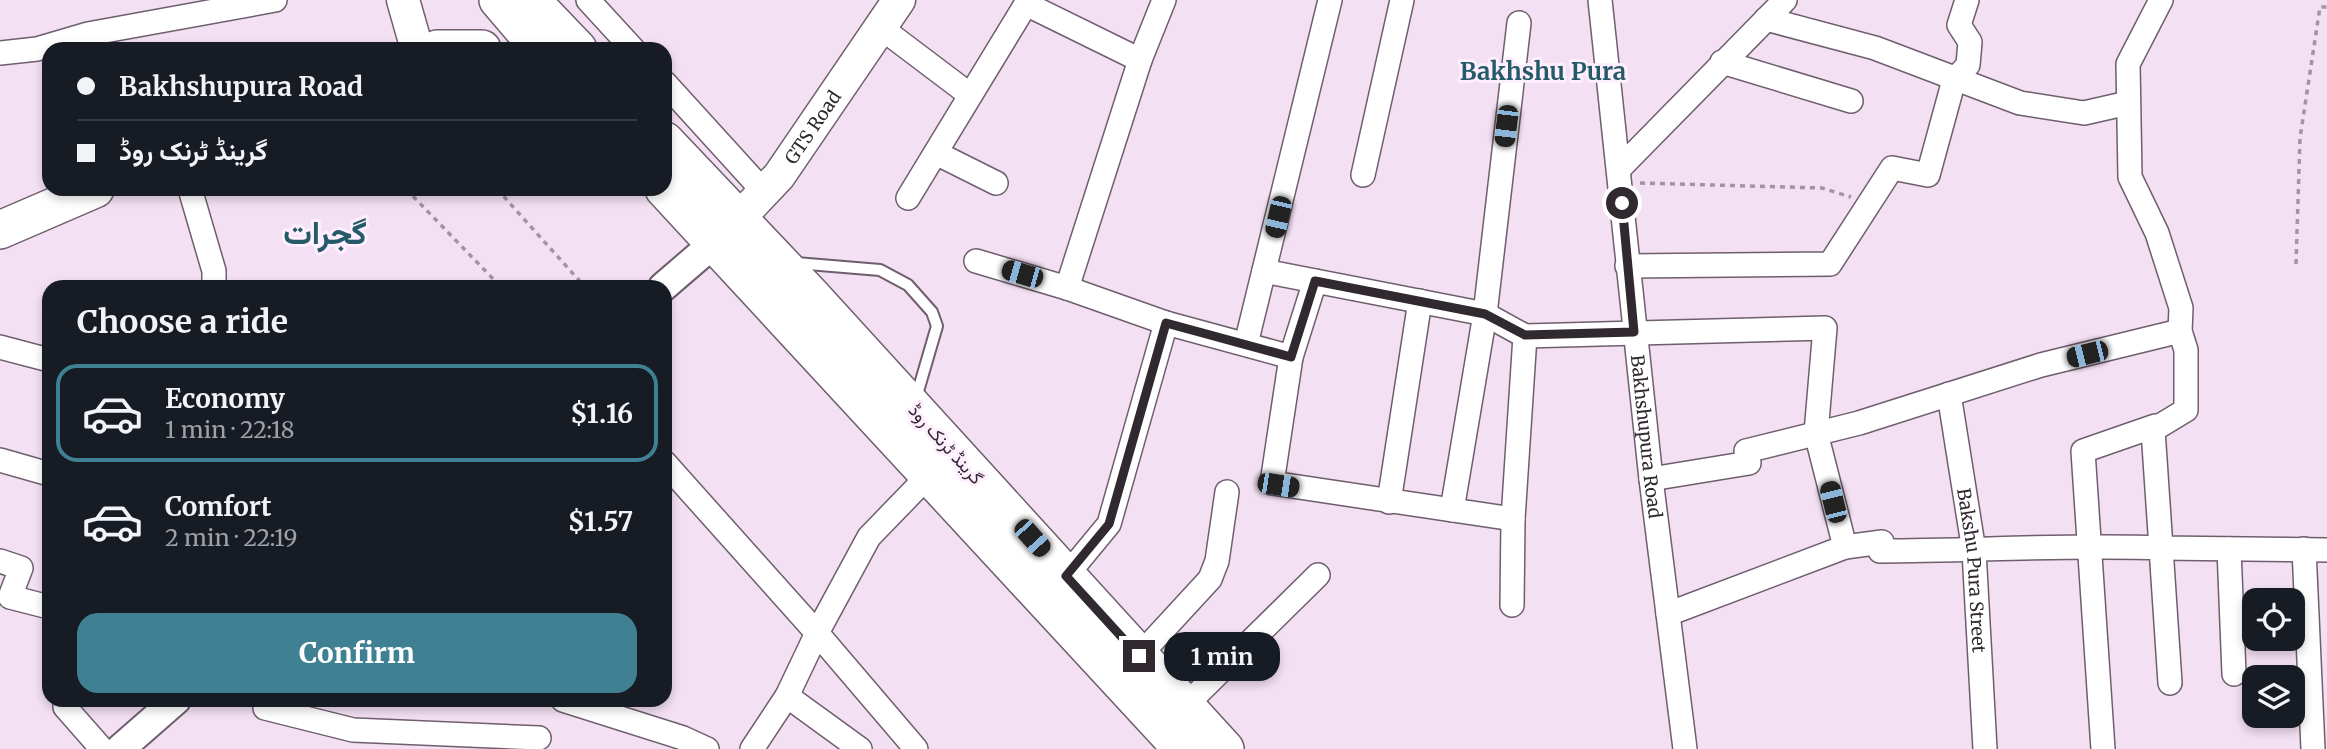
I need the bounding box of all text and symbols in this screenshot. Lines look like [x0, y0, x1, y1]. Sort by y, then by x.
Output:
district label: Bakhshu Pura [1460, 56, 1626, 87]
text: Bakhshupura Road [119, 70, 363, 103]
street label: GTS Road [779, 86, 846, 168]
car [1494, 104, 1519, 148]
text: گرینڈ ٹرنک روڈ [119, 134, 267, 167]
route start [1606, 187, 1638, 219]
car [1264, 194, 1293, 240]
district label: گجرات [283, 213, 367, 253]
car [999, 258, 1046, 290]
text: Choose a ride [77, 302, 288, 342]
car [2065, 339, 2110, 369]
street label: Bakhshupura Road [1626, 354, 1667, 520]
icon: car [81, 382, 144, 445]
text: Economy [165, 382, 285, 415]
text: $1.16 [570, 397, 633, 430]
street label: گرینڈ ٹرنک روڈ [904, 399, 988, 489]
text: 1 min · 22:18 [165, 415, 294, 444]
car [1256, 471, 1301, 499]
car [1818, 479, 1849, 525]
street label: Bakshu Pura Street [1953, 486, 1991, 653]
icon: car [81, 490, 144, 553]
text: Comfort [165, 490, 271, 523]
text: $1.57 [568, 505, 633, 538]
car [1011, 515, 1054, 561]
text: 2 min · 22:19 [165, 523, 297, 552]
map controls [2242, 588, 2305, 728]
button: locate [2242, 588, 2305, 651]
button: Confirm [77, 613, 637, 693]
callout: 1 min [1164, 632, 1279, 680]
route end [1123, 640, 1155, 672]
text: 1 min [1191, 642, 1253, 671]
button: layers [2242, 665, 2305, 728]

